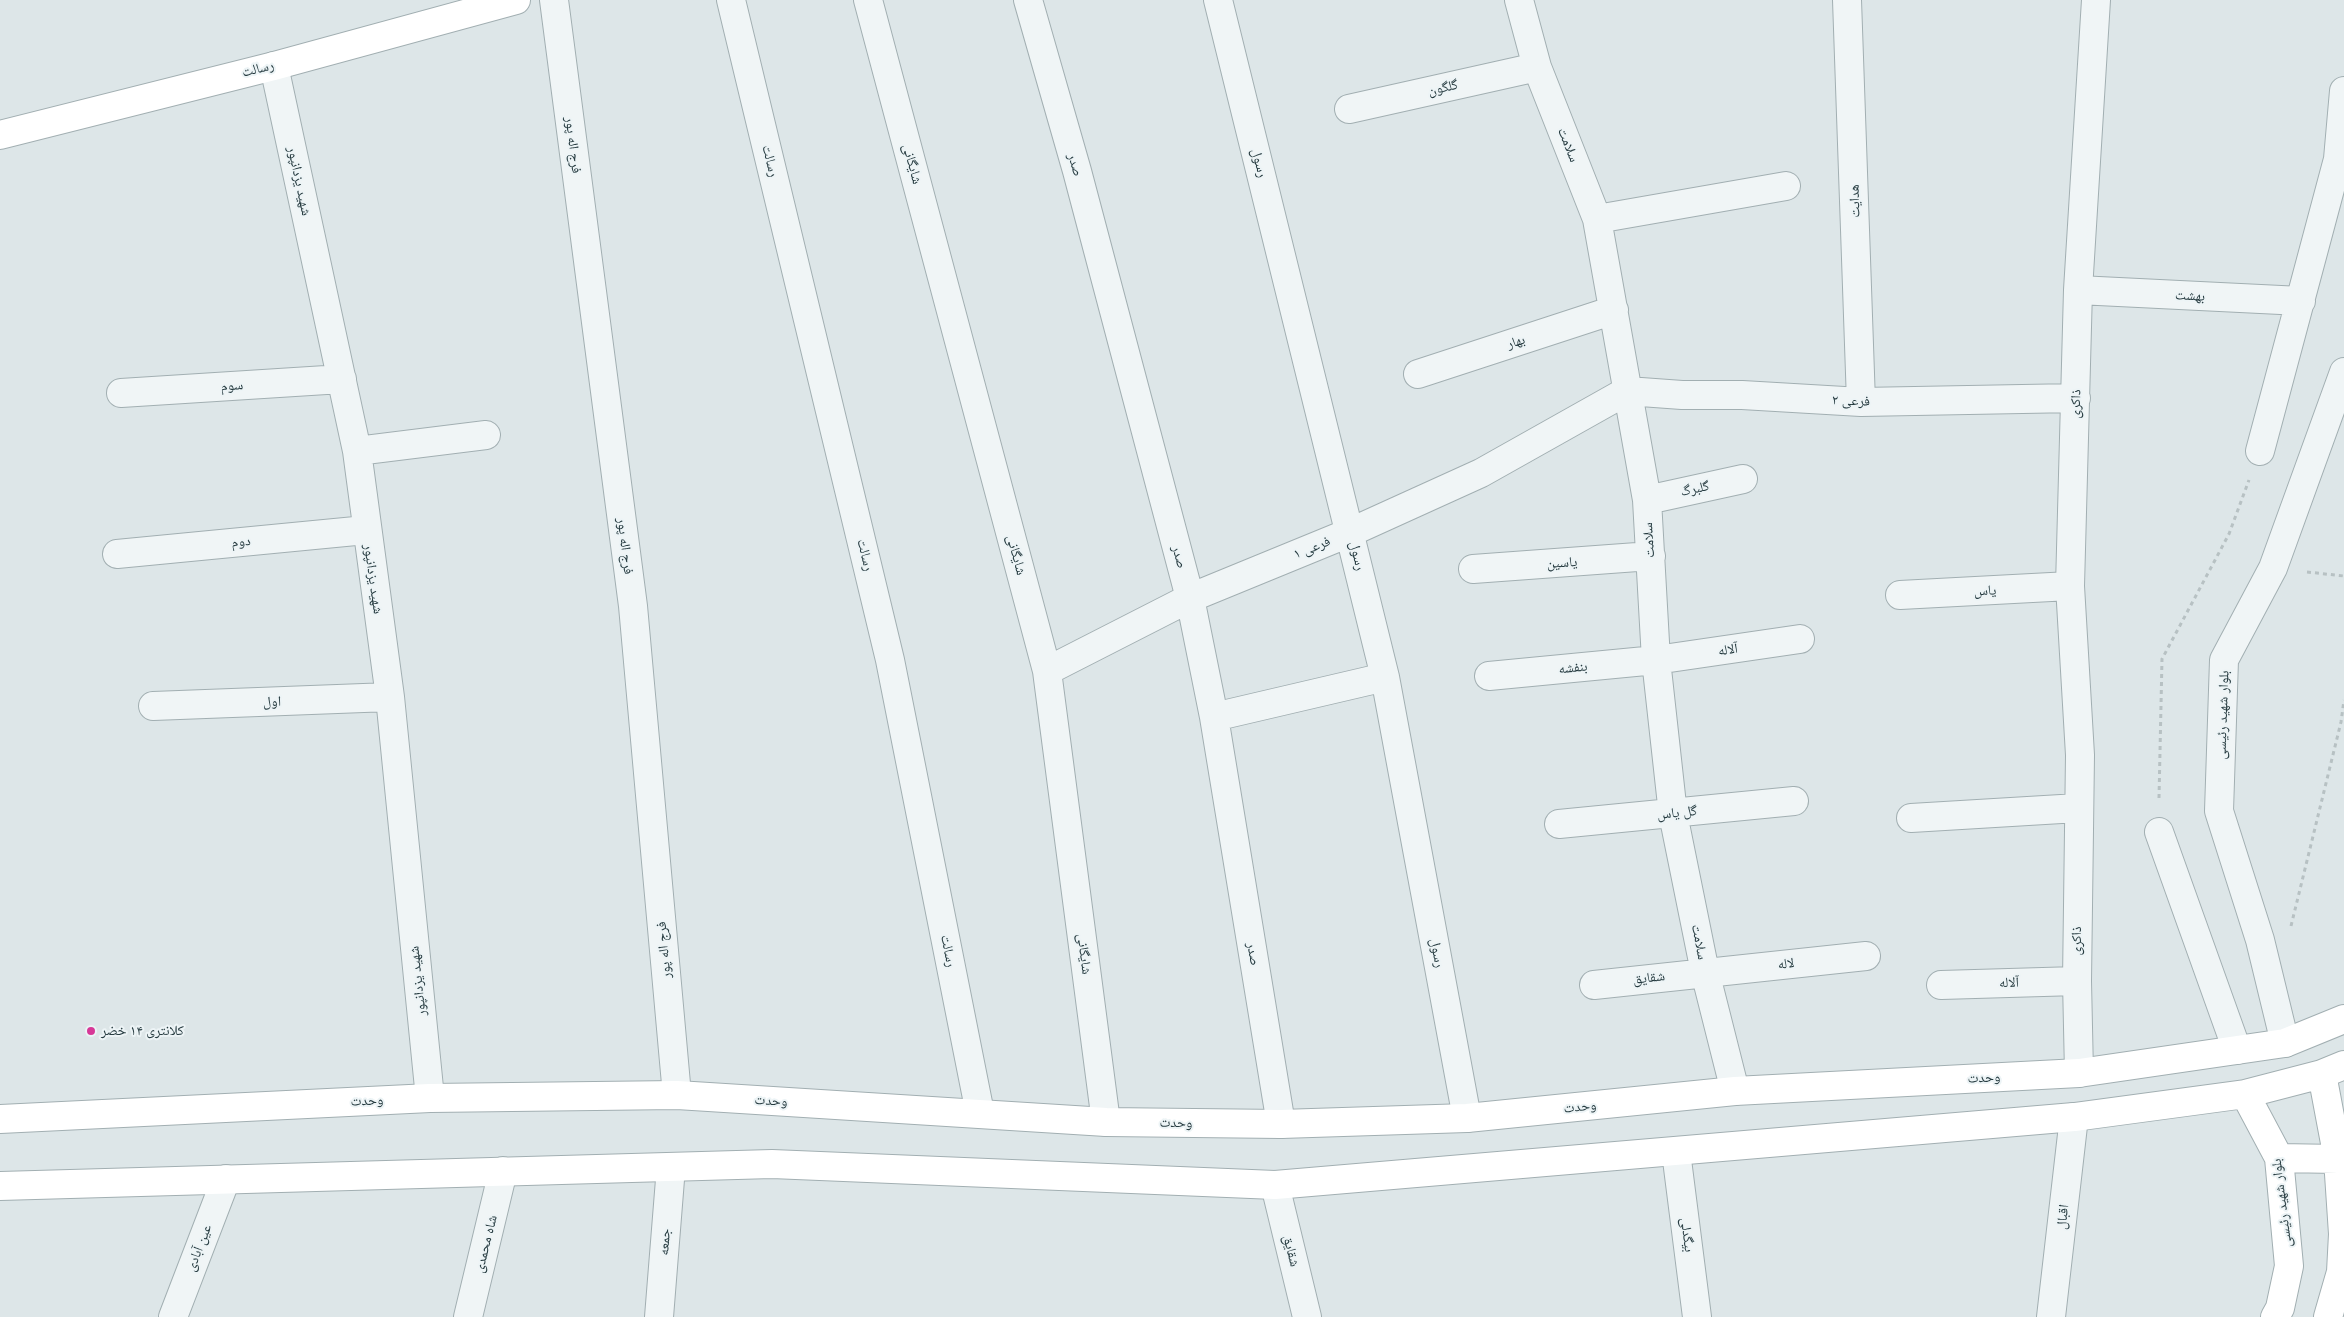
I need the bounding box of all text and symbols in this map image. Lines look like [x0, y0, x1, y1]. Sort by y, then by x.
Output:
street label: رسالت [240, 57, 276, 81]
street label: گلگون [1426, 76, 1460, 100]
street label: فرج اله پور [561, 116, 585, 174]
street label: سلامت [1554, 125, 1582, 165]
street label: شایگانی [899, 142, 925, 186]
street label: رسالت [758, 143, 782, 179]
street label: شهید یزدانپور [283, 145, 315, 217]
street label: رسول [1247, 147, 1271, 179]
street label: صدر [1064, 152, 1086, 178]
street label: هدایت [1846, 184, 1864, 218]
street label: بهشت [2175, 287, 2205, 305]
street label: بهار [1505, 331, 1527, 353]
street label: سوم [220, 377, 244, 395]
street label: ذاکری [2067, 389, 2085, 419]
street label: فرعی ۲ [1832, 392, 1870, 410]
street label: گلبرگ [1679, 478, 1711, 500]
street label: فرج اله پور [613, 517, 637, 575]
street label: سلامت [1639, 522, 1659, 558]
street label: دوم [231, 533, 251, 551]
street label: شایگانی [1003, 533, 1029, 577]
street label: فرعی ۱ [1291, 533, 1333, 563]
street label: رسالت [853, 537, 877, 573]
street label: رسول [1345, 540, 1369, 572]
street label: شهید یزدانپور [360, 543, 386, 615]
street label: صدر [1168, 544, 1190, 570]
street label: یاسین [1546, 554, 1578, 572]
street label: یاس [1973, 582, 1997, 600]
street label: آلاله [1717, 640, 1739, 660]
street label: بنفشه [1558, 658, 1588, 678]
street label: بلوار شهید رئیسی [2213, 670, 2233, 760]
street label: اول [263, 693, 281, 711]
street label: گل یاس [1656, 803, 1698, 823]
street label: فرج اله پور [653, 921, 675, 979]
street label: سلامت [1687, 923, 1711, 961]
street label: ذاکری [2069, 926, 2085, 956]
street label: رسالت [937, 933, 959, 969]
street label: شایگانی [1073, 933, 1095, 975]
street label: رسول [1426, 937, 1448, 969]
street label: صدر [1243, 941, 1263, 967]
street label: شهید یزدانپور [406, 945, 430, 1017]
street label: لاله [1777, 955, 1795, 973]
street label: شقایق [1632, 968, 1666, 988]
street label: آلاله [1999, 974, 2019, 992]
place label: کلانتری ۱۴ خضر [101, 1023, 184, 1039]
marker: کلانتری ۱۴ خضر [85, 1025, 97, 1037]
street label: وحدت [1967, 1069, 2001, 1087]
street label: وحدت [350, 1092, 384, 1110]
street label: وحدت [754, 1092, 788, 1110]
street label: وحدت [1563, 1097, 1597, 1117]
street label: وحدت [1159, 1114, 1193, 1132]
street label: بلوار شهید رئیسی [2268, 1158, 2296, 1248]
street label: اقبال [2053, 1203, 2073, 1231]
street label: شاه محمدی [471, 1213, 501, 1275]
street label: بیگدلی [1677, 1217, 1697, 1253]
street label: عین آبادی [182, 1222, 216, 1274]
street label: جمعه [656, 1228, 674, 1256]
street label: شقایق [1279, 1233, 1303, 1269]

